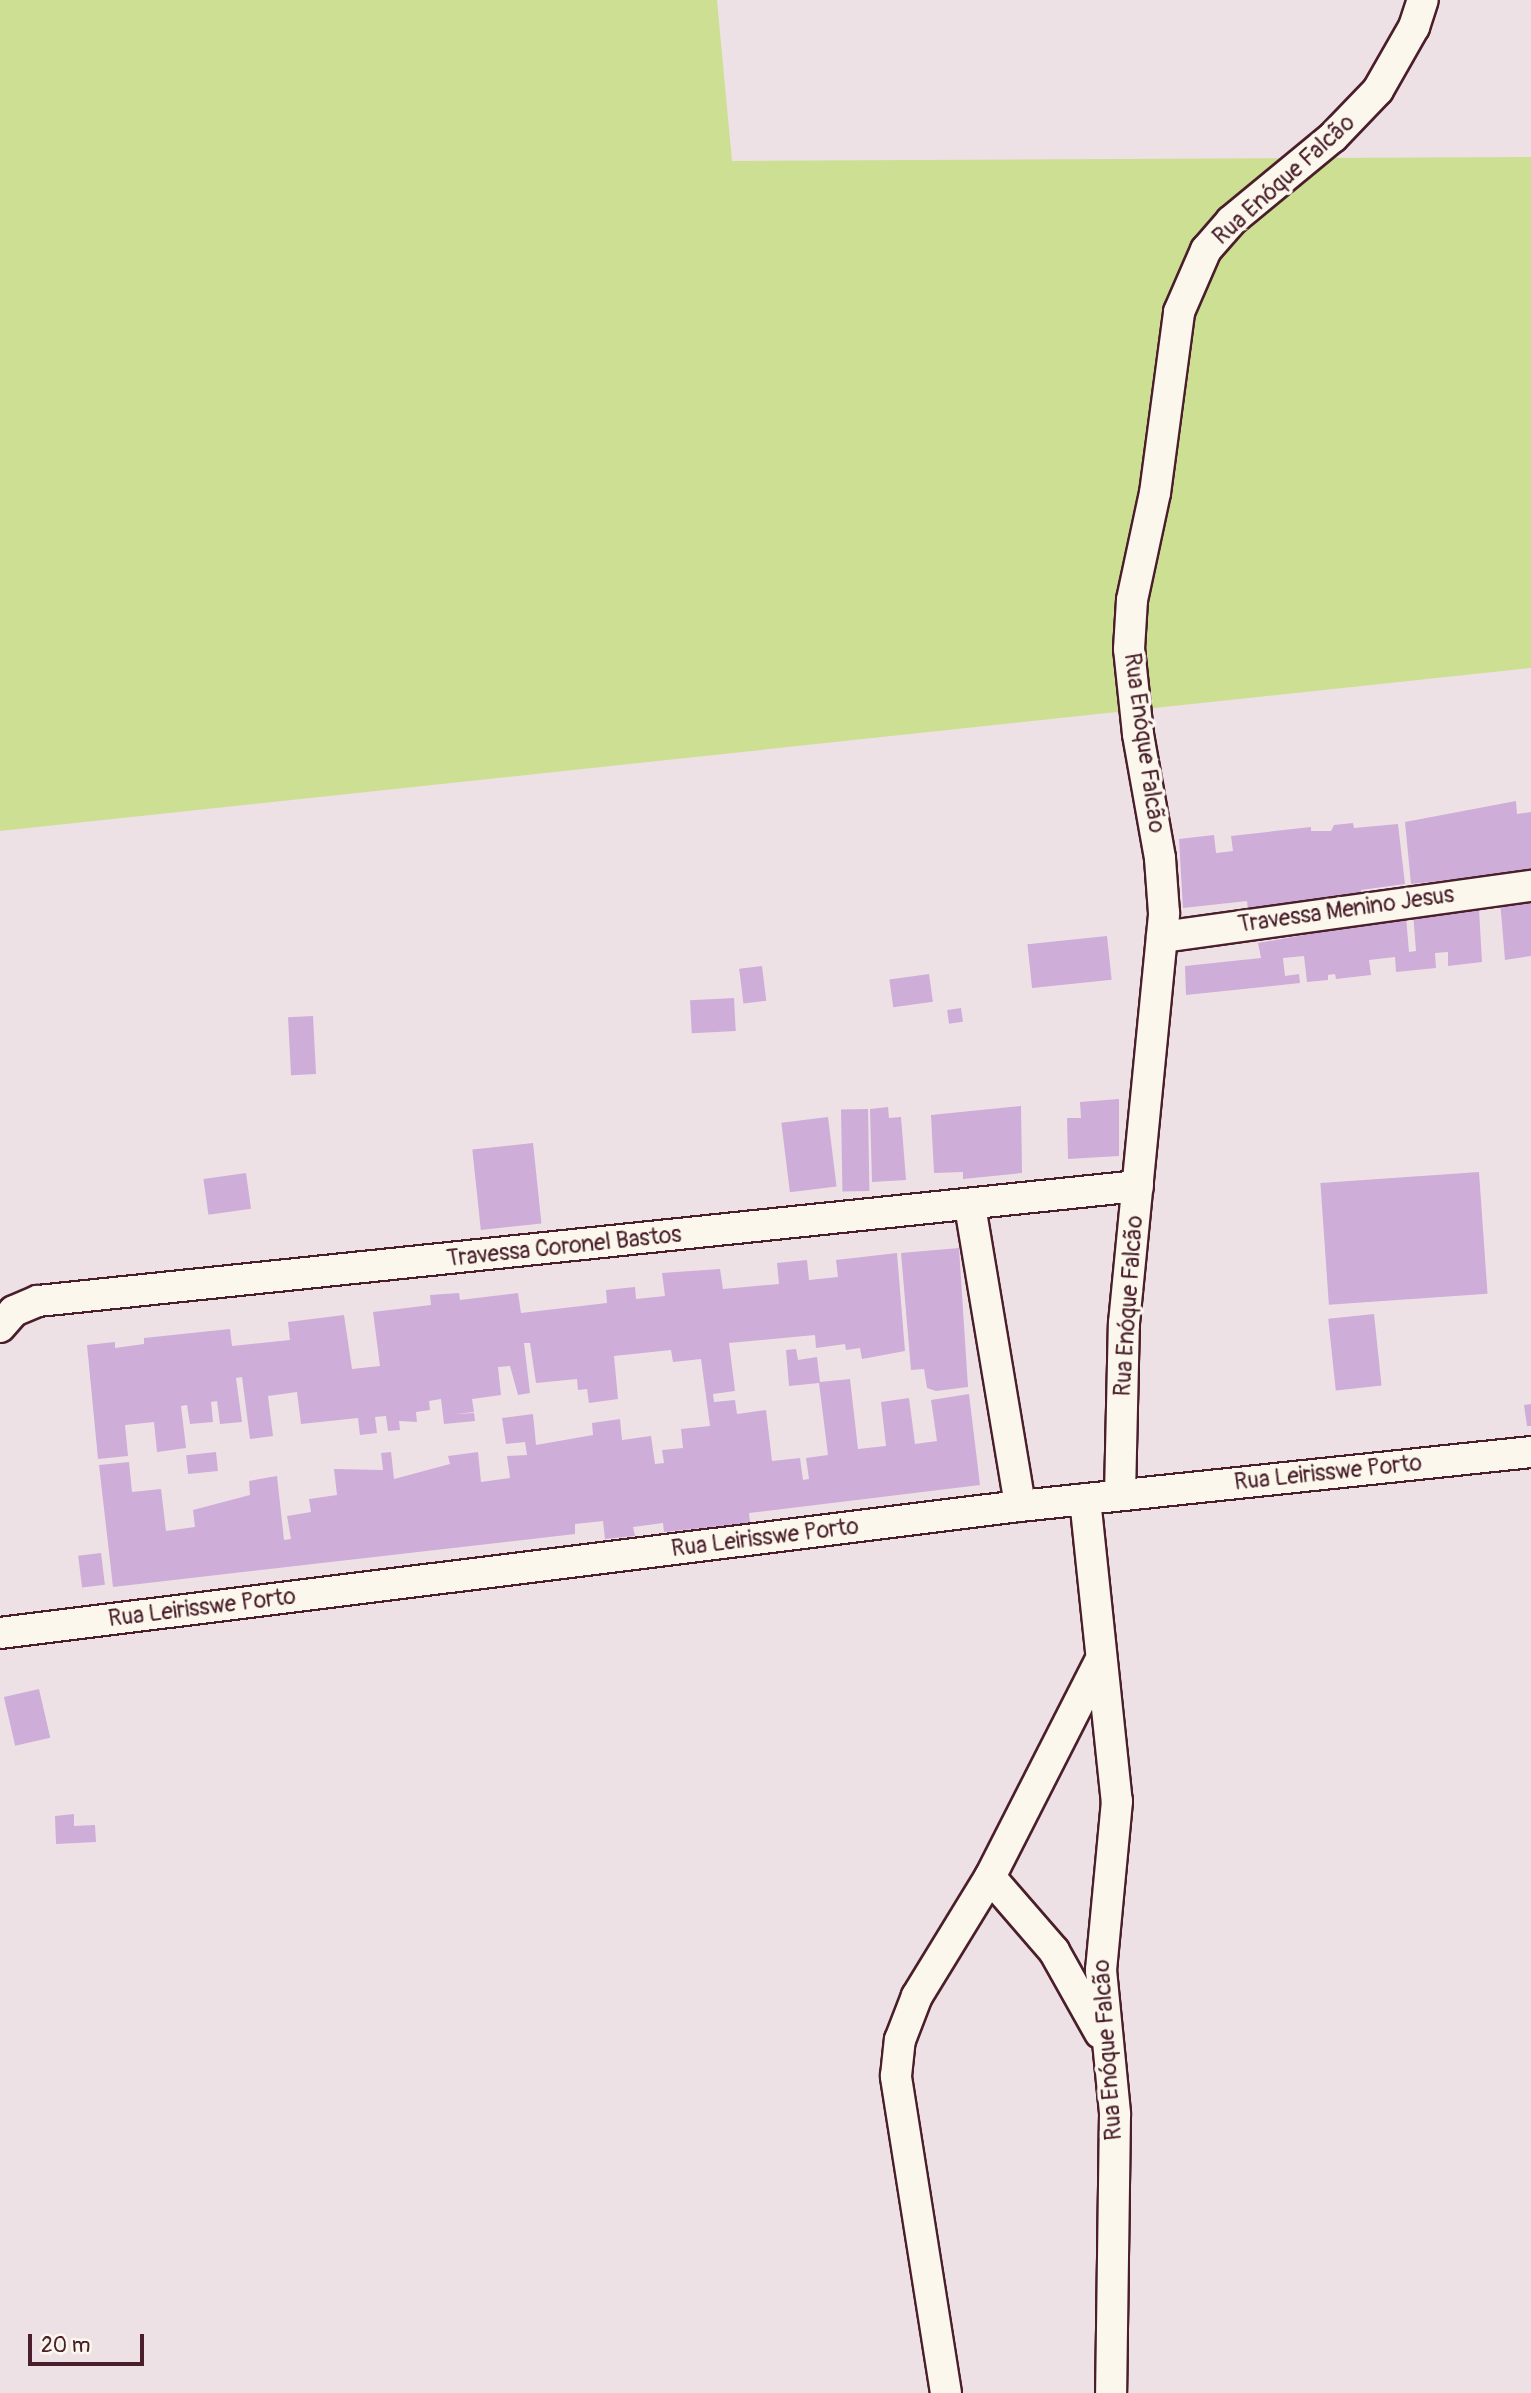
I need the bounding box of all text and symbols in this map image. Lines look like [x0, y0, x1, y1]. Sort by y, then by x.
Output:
street label: Rua Enóque Falcão [1207, 109, 1361, 251]
street label: Rua Enóque Falcão [1118, 651, 1170, 835]
street label: Travessa Menino Jesus [1236, 881, 1456, 939]
street label: Rua Enóque Falcão [1109, 1215, 1149, 1397]
street label: Travessa Coronel Bastos [445, 1221, 683, 1273]
street label: Rua Leirisswe Porto [1233, 1449, 1423, 1497]
street label: Rua Leirisswe Porto [670, 1513, 860, 1563]
street label: Rua Leirisswe Porto [107, 1583, 297, 1633]
street label: Rua Enóque Falcão [1088, 1959, 1128, 2141]
scale bar [32, 2320, 147, 2364]
text: 20 m [41, 2332, 90, 2359]

